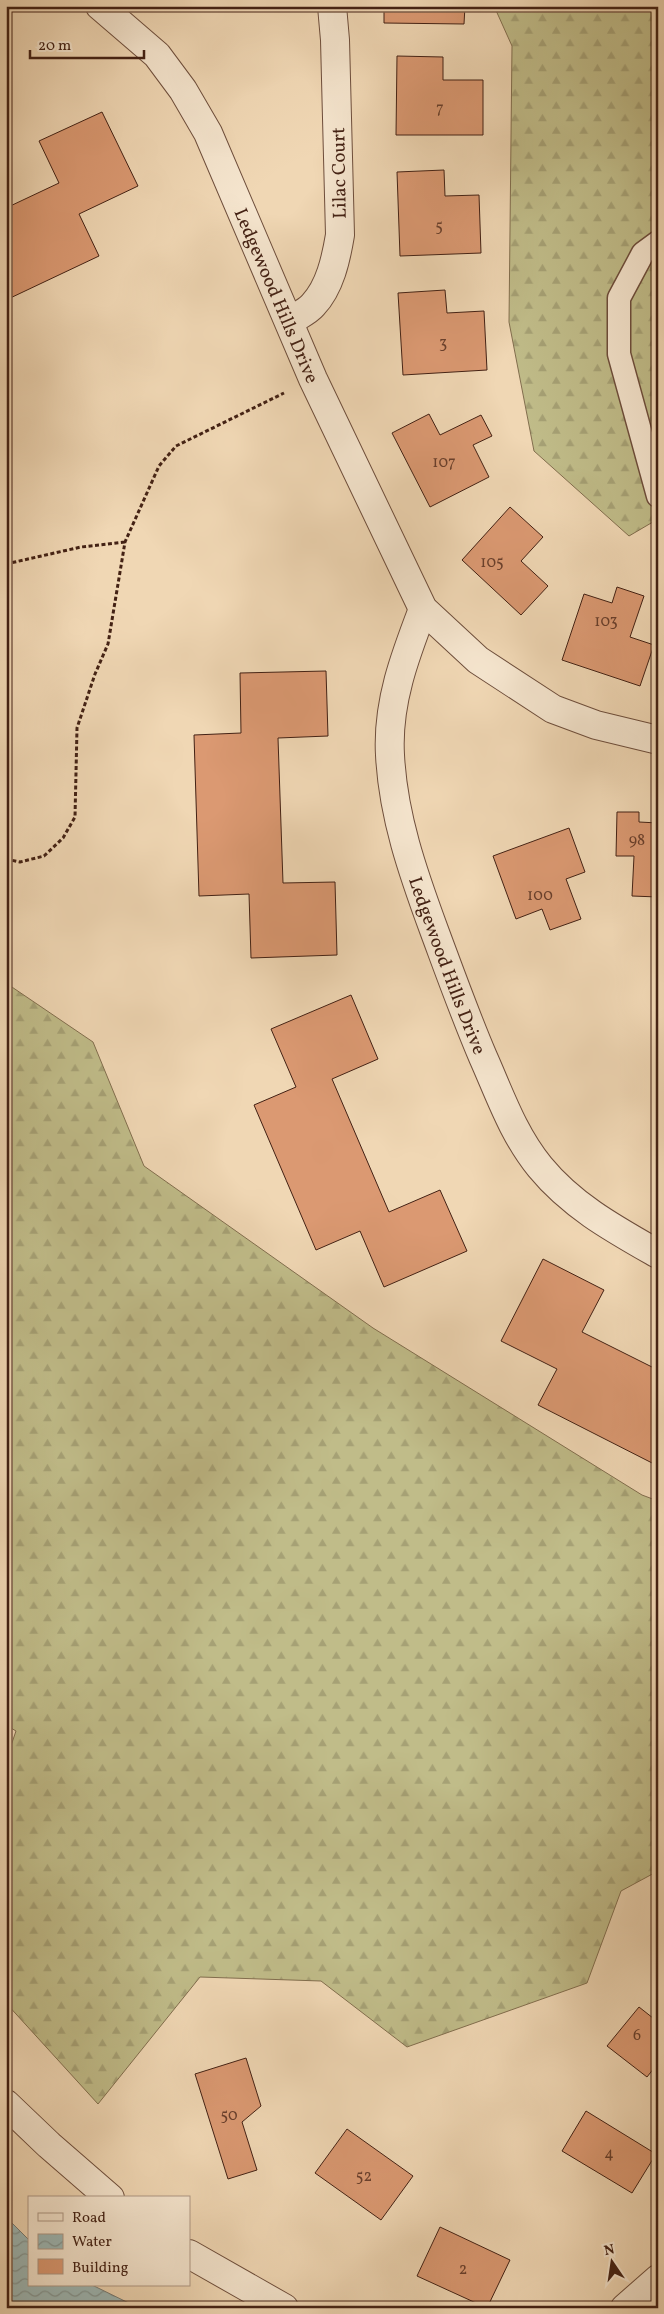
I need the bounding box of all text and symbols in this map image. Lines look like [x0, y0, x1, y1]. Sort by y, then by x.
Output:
scale bar [30, 28, 144, 60]
text: 20 m [38, 36, 71, 57]
house number: 7 [436, 98, 444, 120]
street label: Lilac Court [326, 127, 354, 219]
street label: Ledgewood Hills Drive [227, 205, 324, 388]
house number: 5 [435, 216, 443, 238]
house number: 3 [439, 333, 447, 355]
house number: 107 [432, 452, 456, 474]
house number: 105 [480, 552, 504, 574]
house number: 103 [594, 611, 618, 633]
house number: 98 [629, 830, 645, 852]
street label: Ledgewood Hills Drive [401, 874, 491, 1059]
house number: 100 [527, 885, 553, 907]
house number: 6 [633, 2025, 641, 2047]
house number: 50 [221, 2105, 238, 2127]
house number: 4 [604, 2143, 614, 2165]
house number: 52 [356, 2166, 372, 2188]
legend [28, 2196, 190, 2286]
text: Road [72, 2208, 106, 2229]
text: Water [72, 2232, 112, 2253]
north arrow [586, 2236, 636, 2286]
text: N [602, 2240, 617, 2261]
text: Building [72, 2258, 129, 2279]
house number: 2 [459, 2259, 467, 2281]

